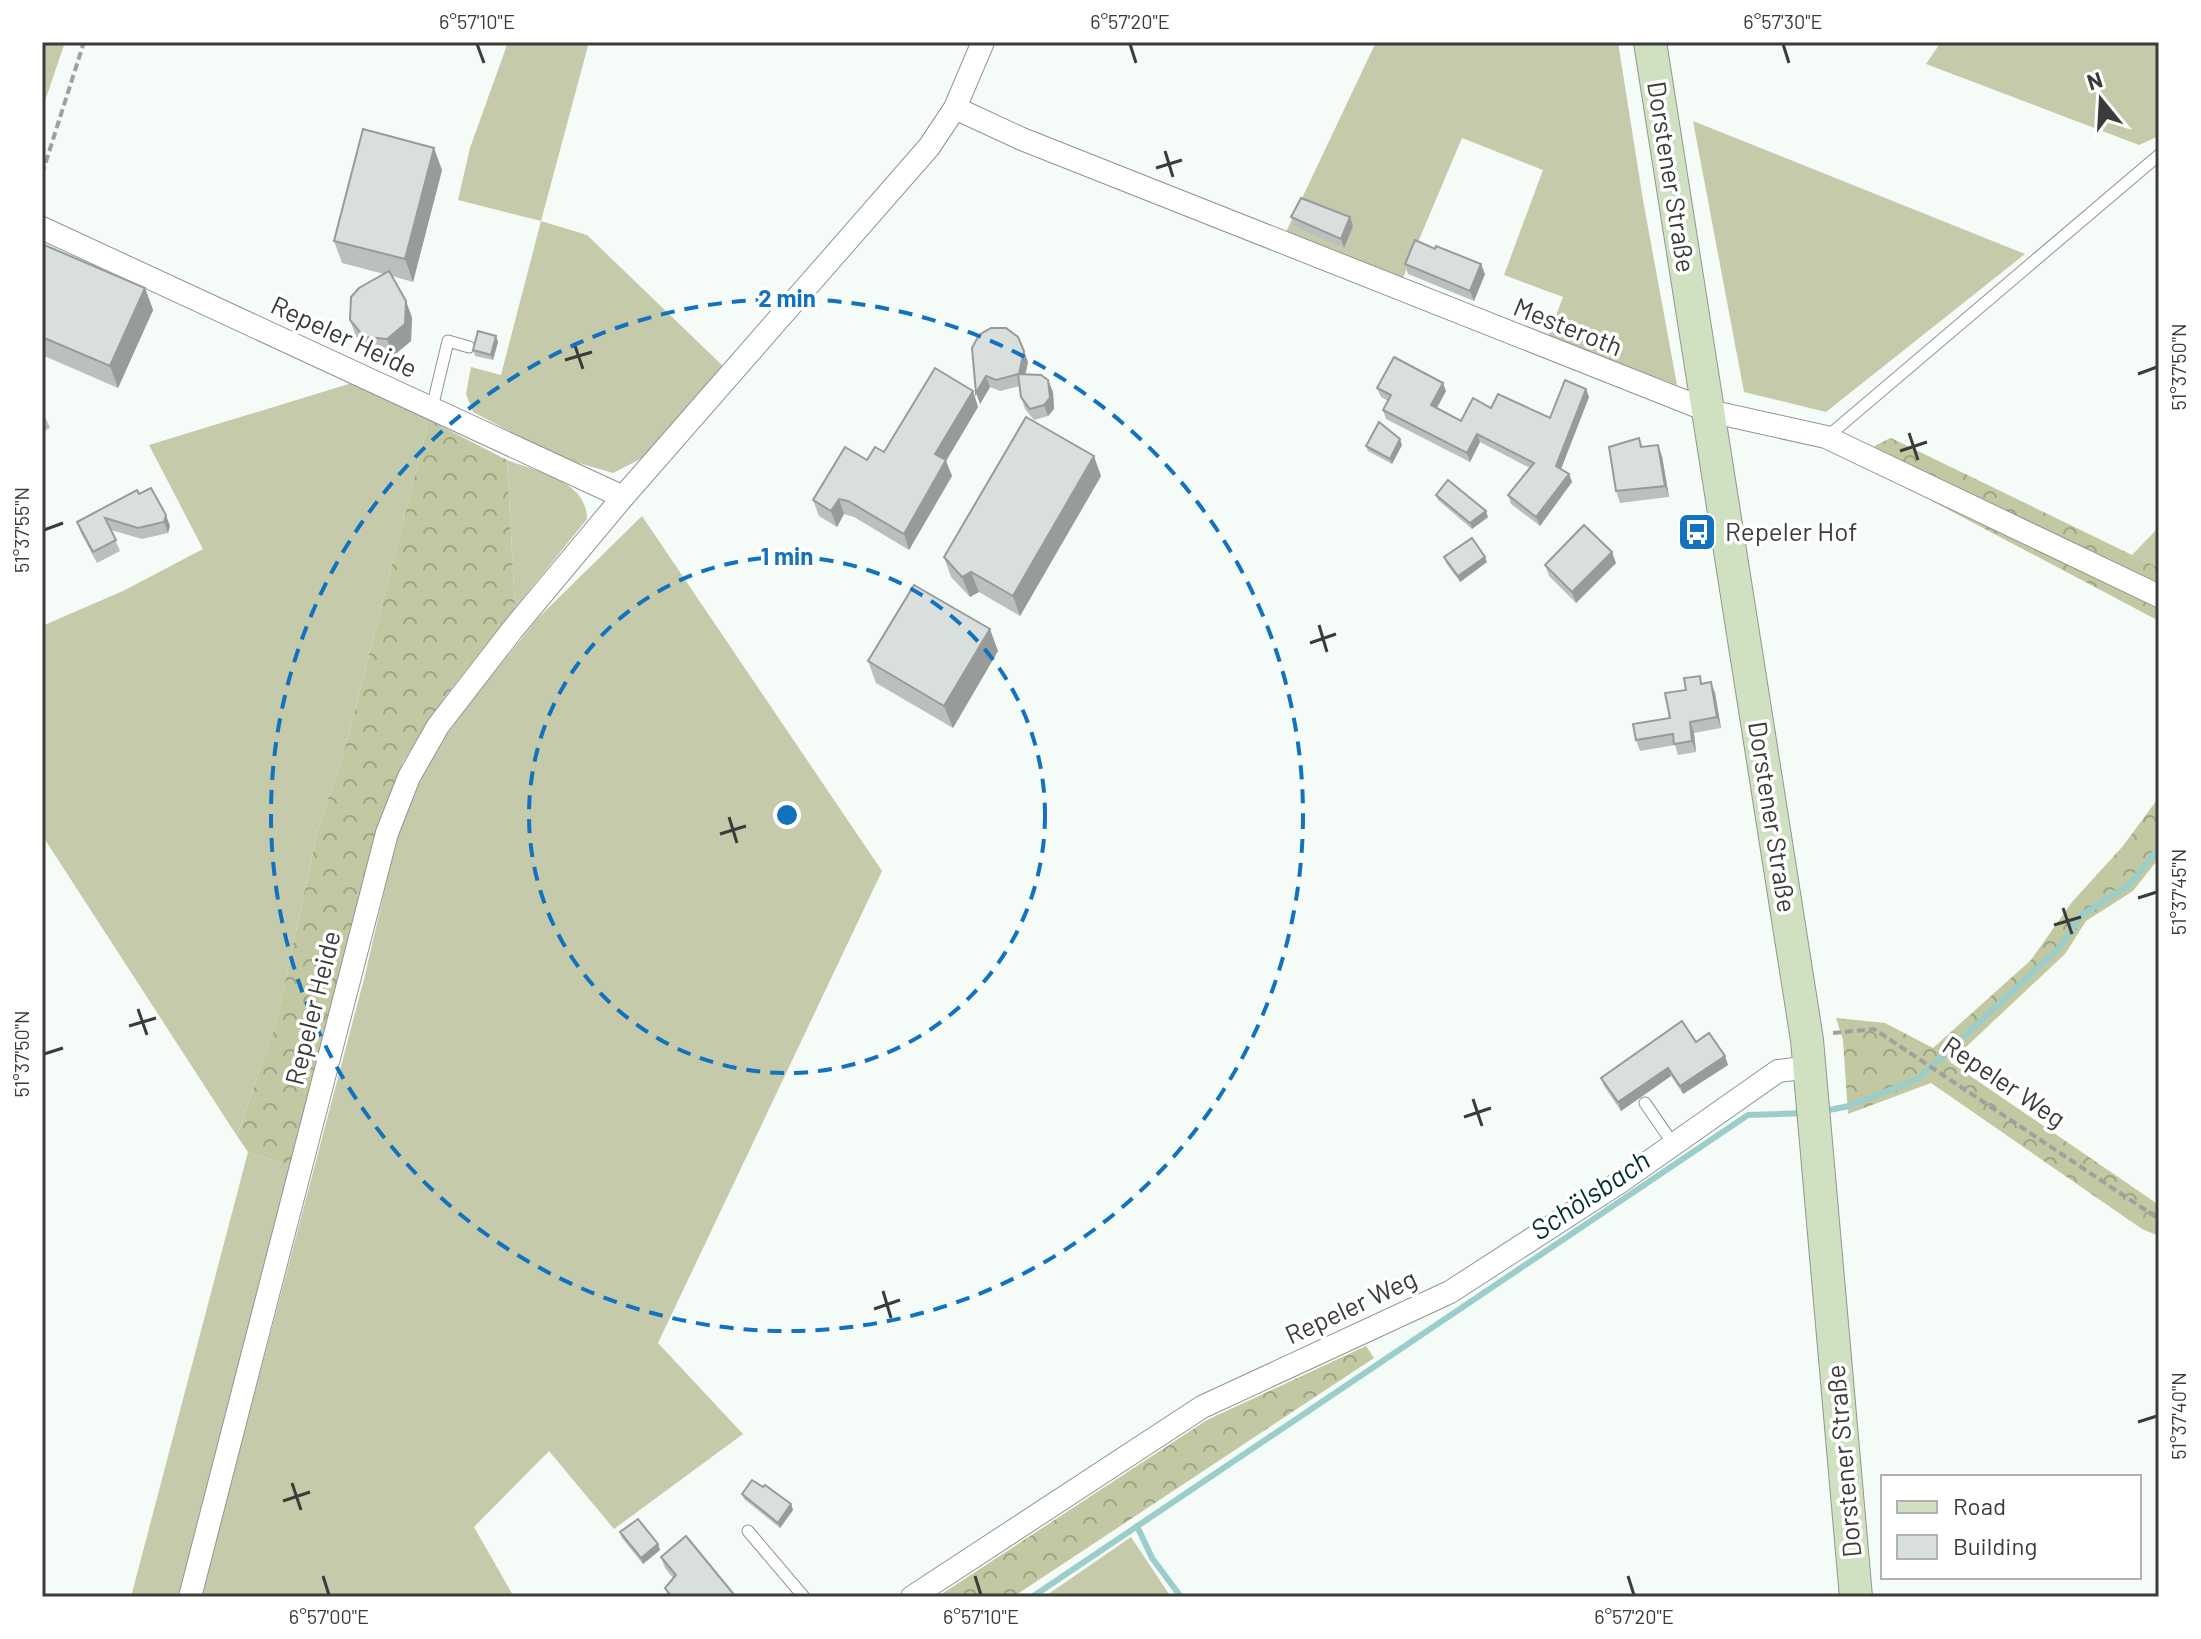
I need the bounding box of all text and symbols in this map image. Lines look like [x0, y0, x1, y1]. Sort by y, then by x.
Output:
text: 6°57'10"E [439, 9, 515, 33]
text: 6°57'20"E [1090, 9, 1170, 33]
text: 6°57'30"E [1743, 9, 1823, 33]
north arrow [2061, 60, 2141, 140]
text: N [2084, 65, 2105, 95]
street label: Dorstener Straße [1642, 79, 1703, 275]
text: 2 min [758, 283, 816, 312]
street label: Repeler Heide [267, 288, 423, 383]
street label: Mesteroth [1510, 290, 1627, 361]
text: 51°37'50"N [2166, 323, 2190, 411]
text: 51°37'55"N [9, 487, 33, 573]
bus stop icon: Repeler Hof [1676, 511, 1718, 553]
place label: Repeler Hof [1725, 515, 1858, 546]
text: 1 min [761, 541, 813, 570]
street label: Dorstener Straße [1743, 719, 1804, 915]
centre of rings [773, 801, 801, 829]
text: 51°37'45"N [2166, 849, 2190, 935]
street label: Repeler Heide [277, 927, 346, 1088]
text: 51°37'50"N [9, 1010, 33, 1098]
street label: Repeler Weg [1937, 1028, 2072, 1133]
water label: Schölsbach [1523, 1142, 1656, 1246]
street label: Repeler Weg [1280, 1262, 1421, 1350]
street label: Dorstener Straße [1819, 1364, 1866, 1559]
text: 51°37'40"N [2166, 1372, 2190, 1460]
legend [1881, 1475, 2141, 1579]
text: Road [1953, 1491, 2006, 1520]
text: Building [1953, 1531, 2037, 1560]
text: 6°57'00"E [289, 1604, 369, 1628]
text: 6°57'10"E [943, 1604, 1019, 1628]
text: 6°57'20"E [1594, 1604, 1674, 1628]

